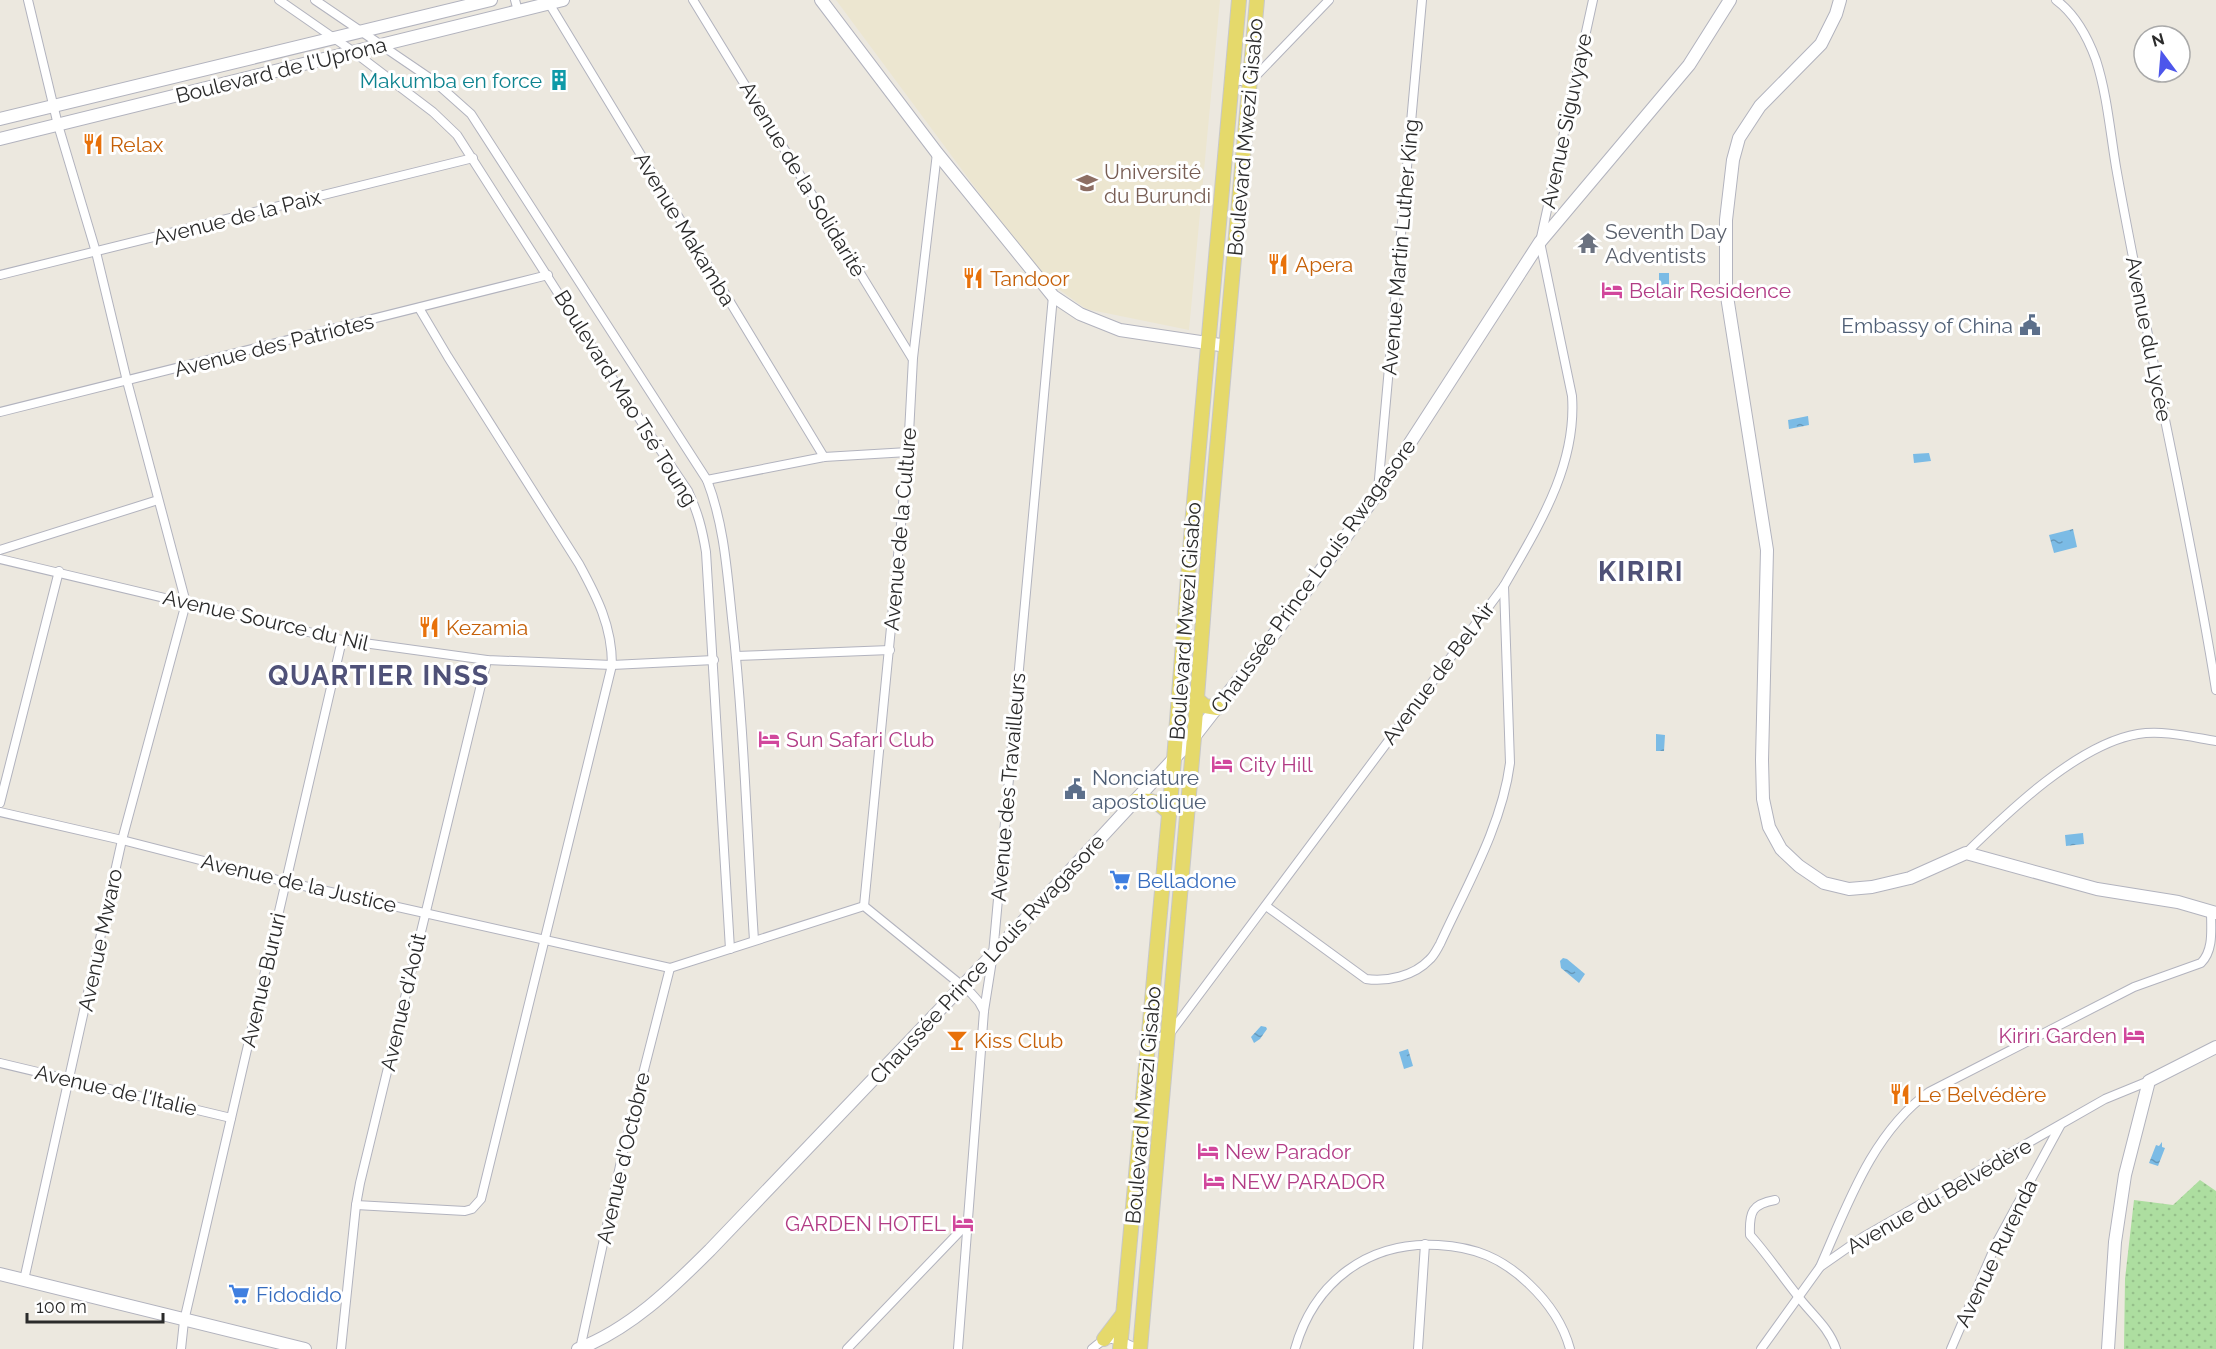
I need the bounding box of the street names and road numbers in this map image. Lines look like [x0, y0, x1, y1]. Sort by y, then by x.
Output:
street label: Boulevard Mwezi Gisabo [1222, 17, 1268, 257]
street label: Avenue Siguvyaye [1535, 31, 1597, 211]
street label: Boulevard de l'Uprona [173, 32, 389, 108]
street label: Avenue de la Solidarité [735, 77, 871, 281]
street label: Avenue Martin Luther King [1376, 118, 1424, 376]
street label: Avenue Makamba [629, 148, 741, 310]
street label: Avenue de la Paix [151, 184, 324, 250]
street label: Avenue du Lycée [2121, 254, 2177, 424]
street label: Boulevard Mao Tsé Toung [549, 285, 703, 511]
street label: Avenue des Patriotes [172, 308, 376, 382]
street label: Avenue de la Culture [879, 426, 921, 632]
street label: Chaussée Prince Louis Rwagasore [1205, 434, 1421, 718]
street label: Boulevard Mwezi Gisabo [1164, 501, 1206, 741]
street label: Avenue Source du Nil [161, 584, 372, 656]
street label: Avenue de Bel Air [1376, 596, 1500, 749]
street label: Avenue des Travailleurs [986, 672, 1030, 902]
street label: Chaussée Prince Louis Rwagasore [864, 829, 1110, 1089]
street label: Avenue de la Justice [199, 848, 399, 918]
street label: Avenue Mwaro [73, 866, 127, 1014]
street label: Avenue Bururi [235, 910, 291, 1050]
street label: Avenue d'Août [375, 931, 431, 1073]
street label: Boulevard Mwezi Gisabo [1120, 985, 1166, 1225]
street label: Avenue de l'Italie [33, 1059, 199, 1121]
street label: Avenue d'Octobre [591, 1070, 655, 1246]
street label: Avenue du Belvédère [1842, 1133, 2036, 1259]
street label: Avenue Rurenda [1949, 1175, 2043, 1331]

